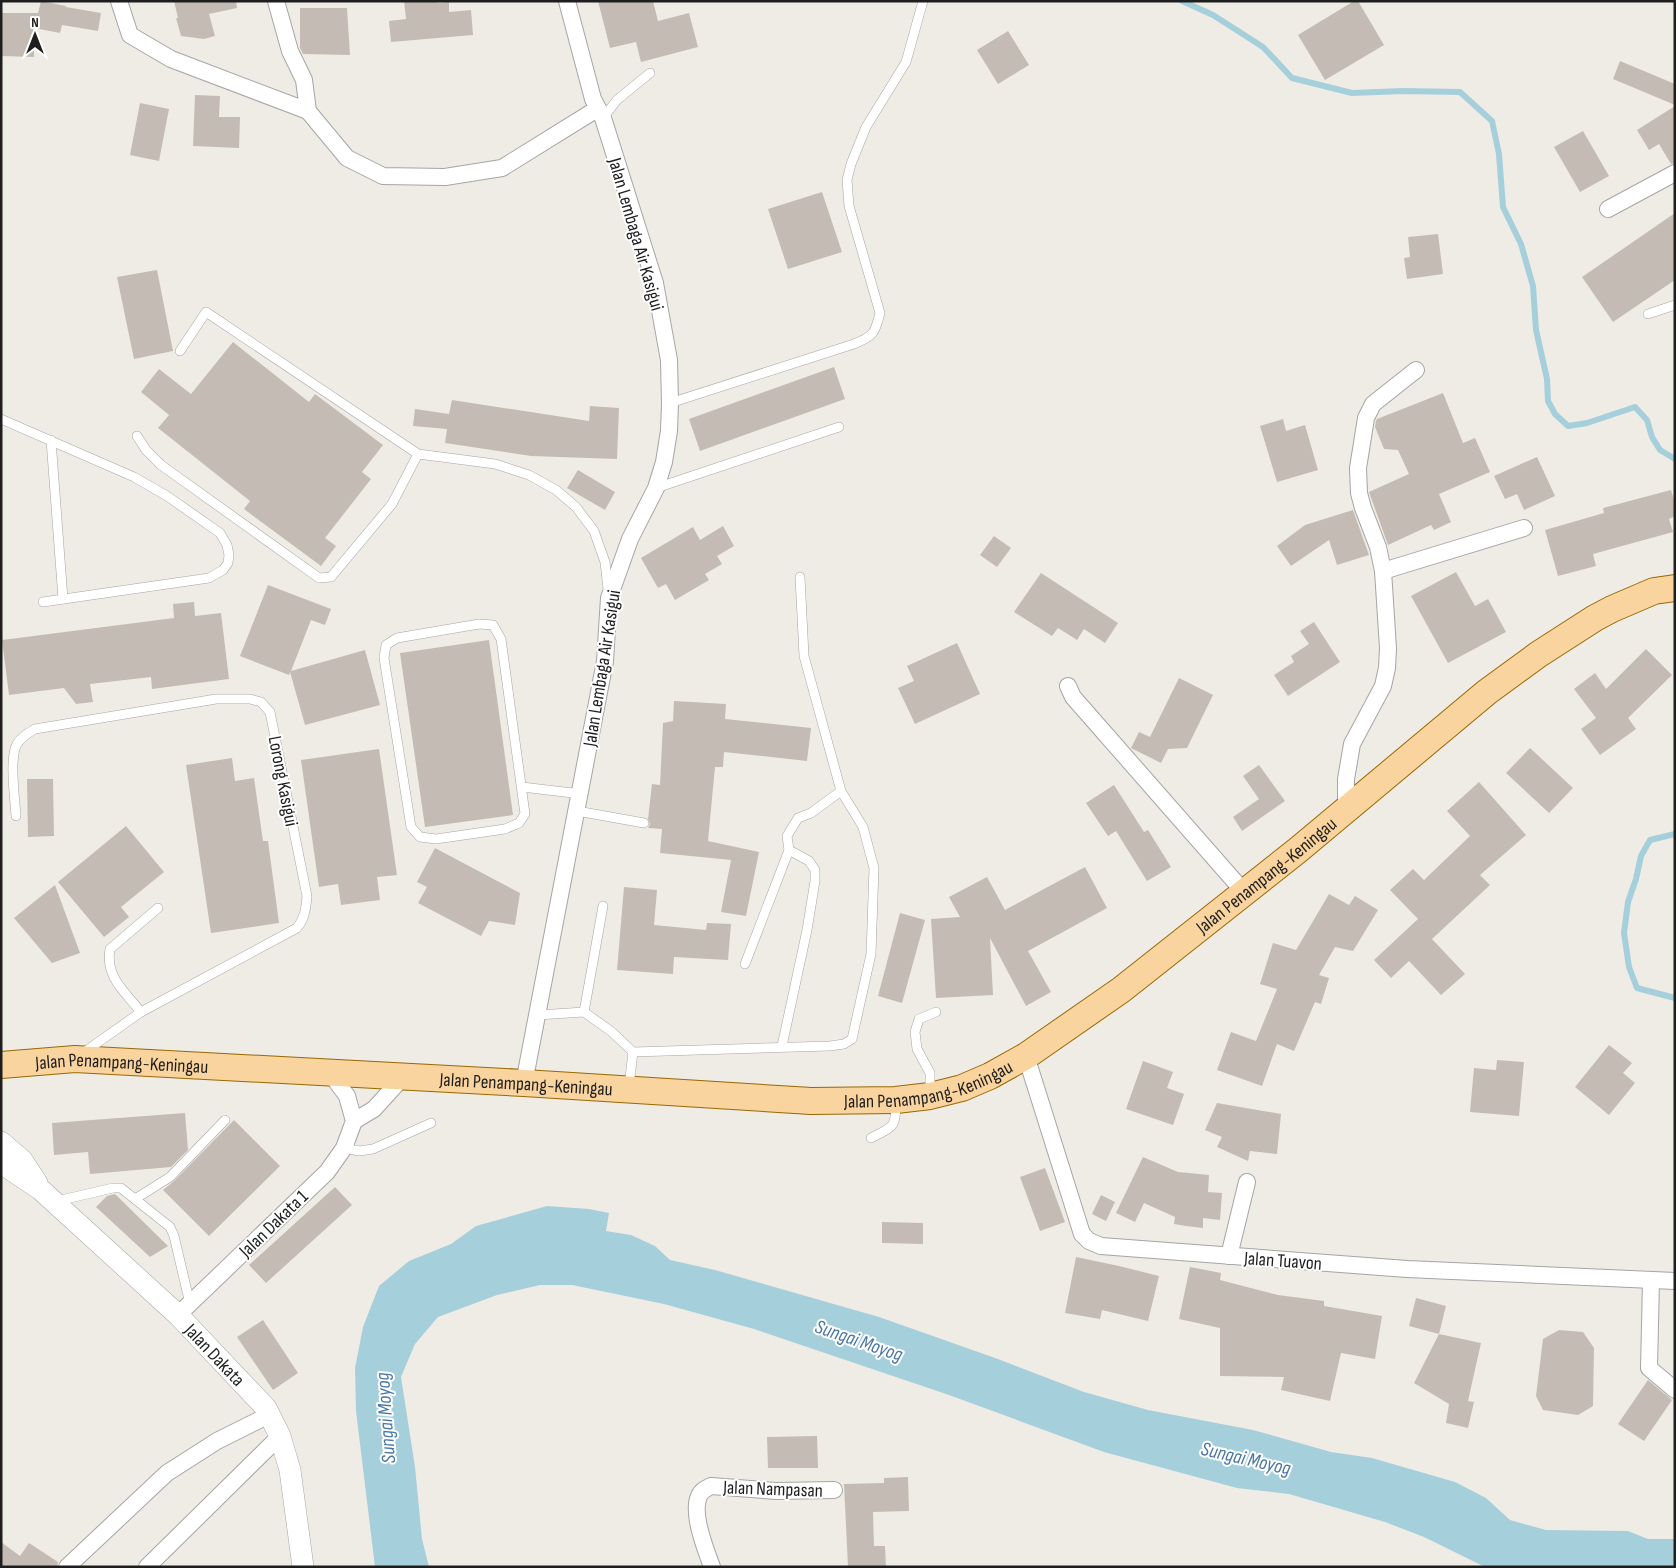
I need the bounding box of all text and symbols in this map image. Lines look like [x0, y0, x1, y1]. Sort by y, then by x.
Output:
north arrow [10, 10, 60, 60]
text: N [31, 14, 39, 31]
street label: Jalan Lembaga Air Kasigui [602, 154, 668, 314]
street label: Jalan Lembaga Air Kasigui [579, 588, 626, 749]
street label: Lorong Kasigui [262, 734, 303, 828]
street label: Jalan Penampang-Keningau [1191, 813, 1342, 940]
street label: Jalan Penampang-Keningau [33, 1049, 209, 1079]
street label: Jalan Penampang-Keningau [843, 1056, 1017, 1114]
street label: Jalan Penampang-Keningau [438, 1068, 613, 1102]
street label: Jalan Dakata 1 [234, 1185, 314, 1263]
street label: Jalan Tuavon [1242, 1247, 1323, 1276]
water label: Sungai Moyog [812, 1315, 906, 1367]
street label: Jalan Dakata [179, 1319, 249, 1391]
water label: Sungai Moyog [371, 1372, 401, 1464]
water label: Sungai Moyog [1199, 1437, 1293, 1481]
street label: Jalan Nampasan [722, 1476, 823, 1503]

